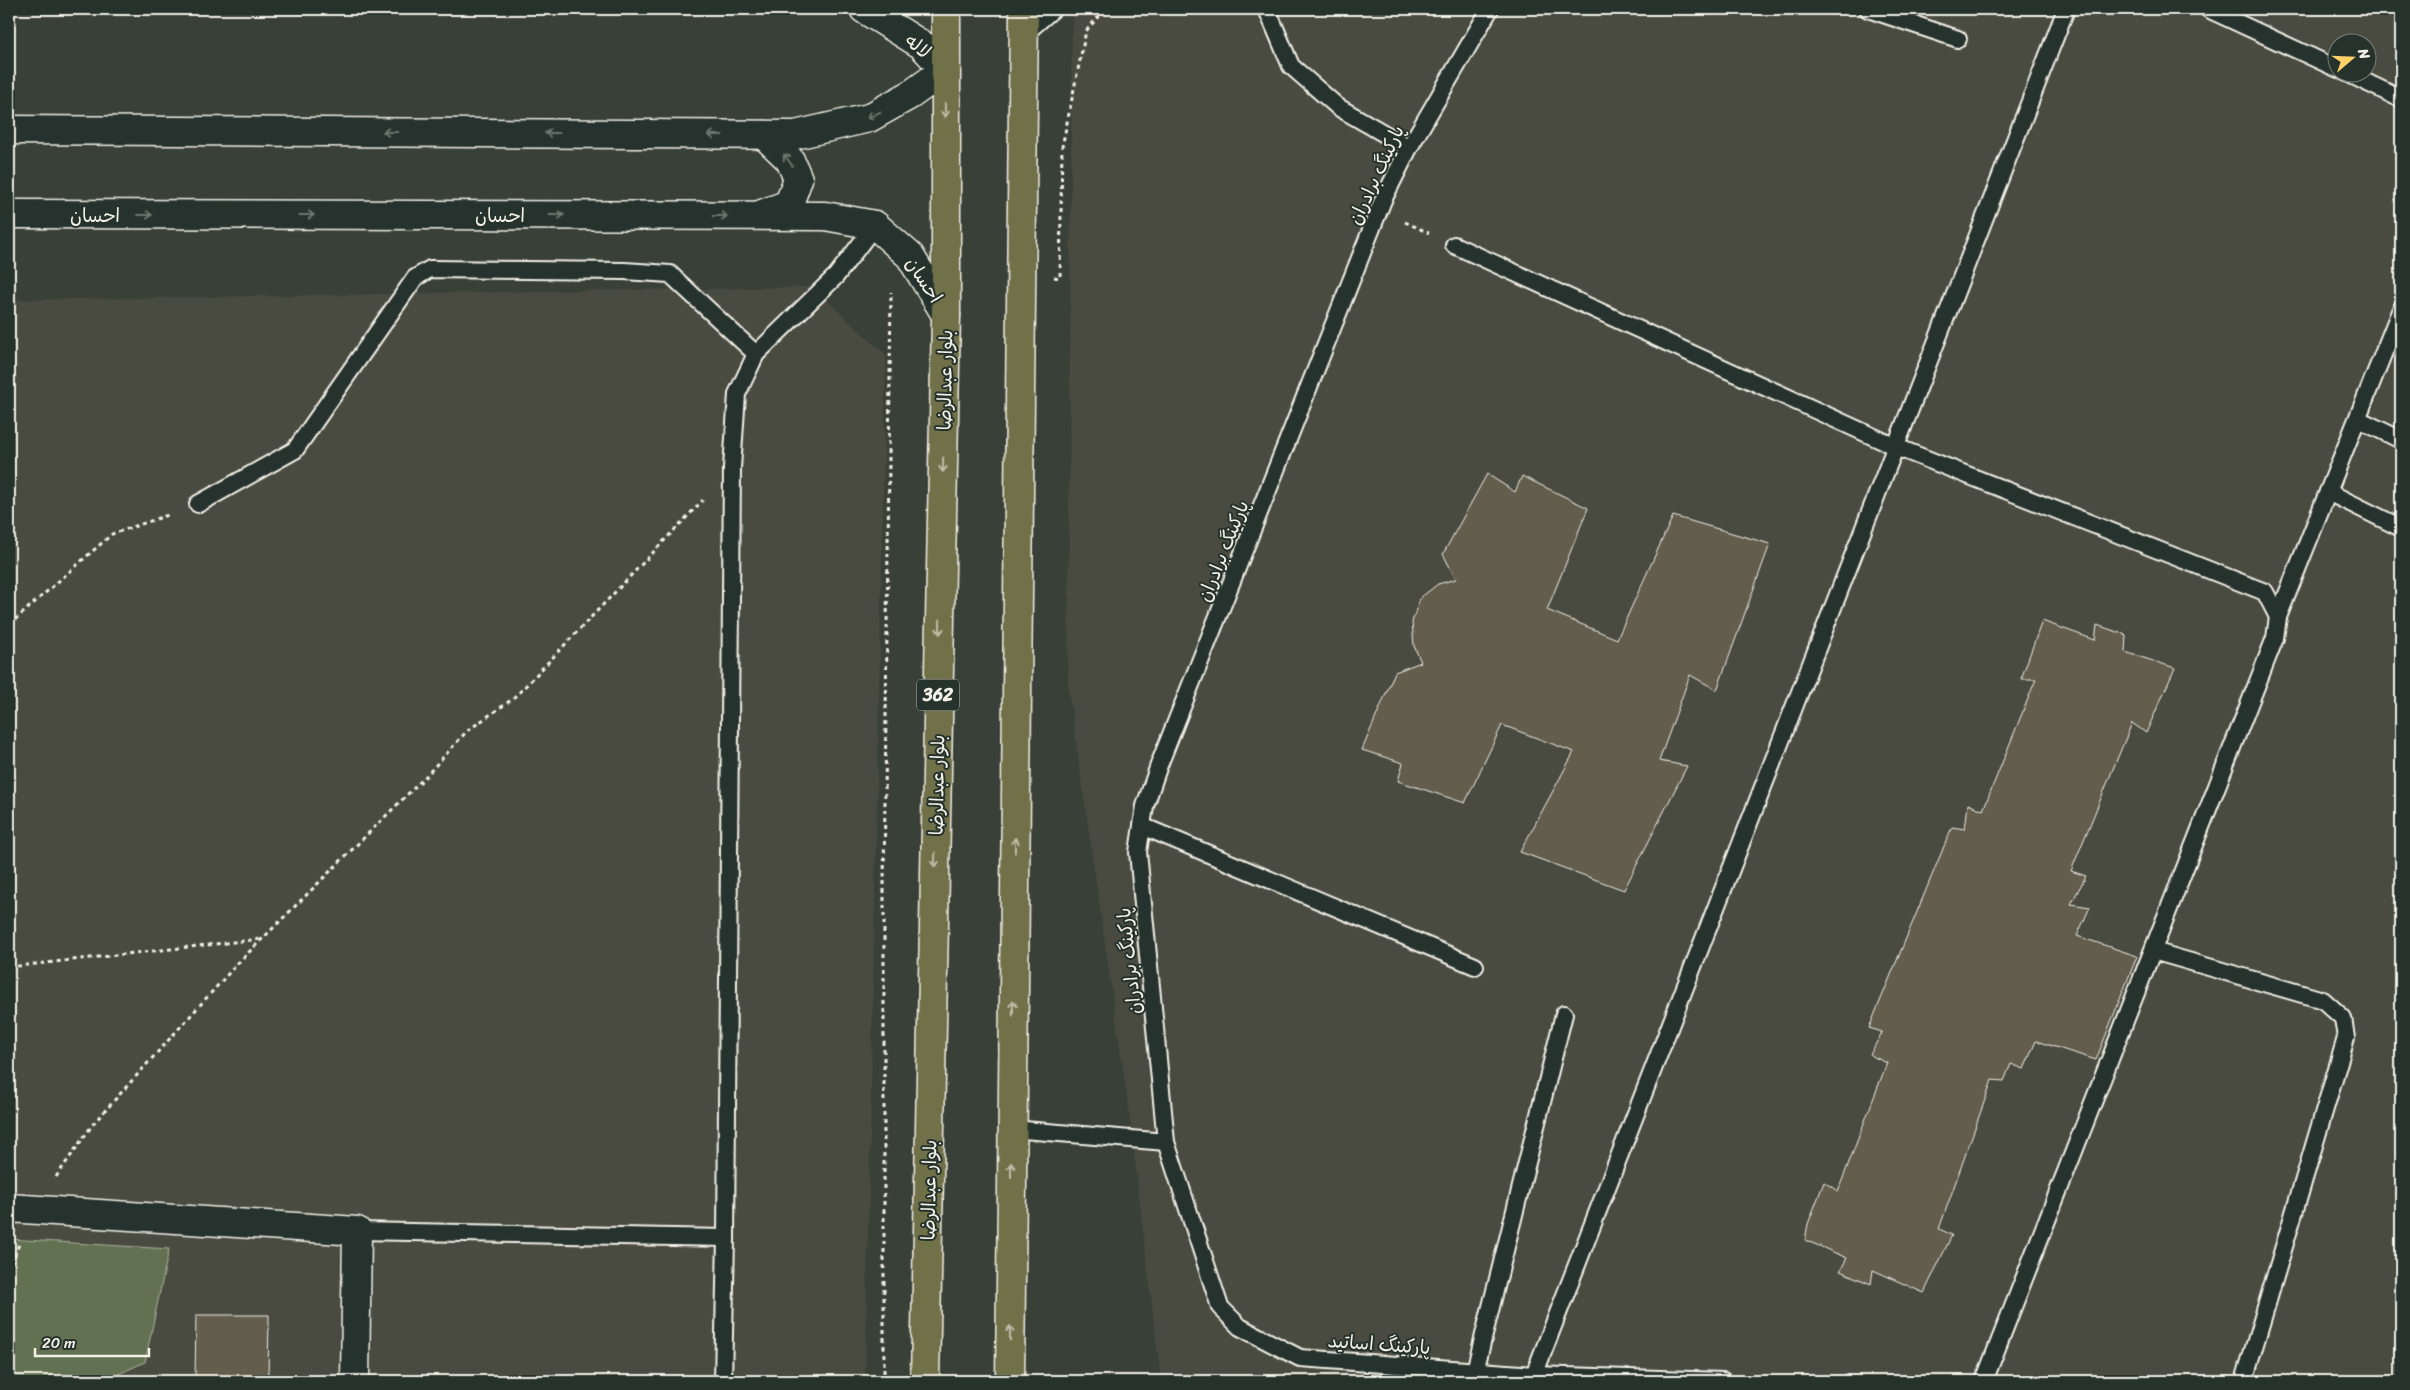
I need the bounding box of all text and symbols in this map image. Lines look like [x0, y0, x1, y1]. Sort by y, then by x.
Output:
street label: لاله [897, 25, 939, 67]
north arrow [2328, 32, 2378, 82]
text: N [2350, 44, 2377, 63]
one-way arrow [941, 102, 950, 118]
one-way arrow [867, 110, 882, 120]
street label: پارکینگ برادران [1338, 119, 1414, 231]
one-way arrow [382, 127, 398, 137]
one-way arrow [544, 129, 560, 138]
one-way arrow [707, 130, 723, 139]
one-way arrow [783, 153, 793, 167]
street label: احسان [70, 199, 120, 232]
street label: احسان [475, 199, 525, 232]
one-way arrow [136, 210, 153, 220]
one-way arrow [299, 210, 315, 220]
one-way arrow [549, 210, 565, 220]
one-way arrow [712, 211, 728, 221]
street label: احسان [897, 250, 951, 310]
street label: بلوار عبدالرضا [928, 329, 962, 431]
one-way arrow [938, 456, 948, 473]
street label: پارکینگ برادران [1188, 495, 1258, 607]
one-way arrow [935, 619, 945, 635]
road number: 362 [917, 680, 959, 710]
street label: بلوار عبدالرضا [920, 734, 954, 836]
one-way arrow [1010, 837, 1020, 854]
one-way arrow [930, 852, 940, 868]
street label: پارکینگ برادران [1107, 906, 1151, 1016]
one-way arrow [1008, 1000, 1018, 1016]
street label: بلوار عبدالرضا [912, 1139, 946, 1241]
one-way arrow [1006, 1162, 1016, 1178]
street label: پارکینگ اساتید [1326, 1324, 1432, 1364]
scale bar [35, 1325, 149, 1357]
one-way arrow [1005, 1325, 1015, 1341]
text: 20 m [42, 1330, 76, 1356]

